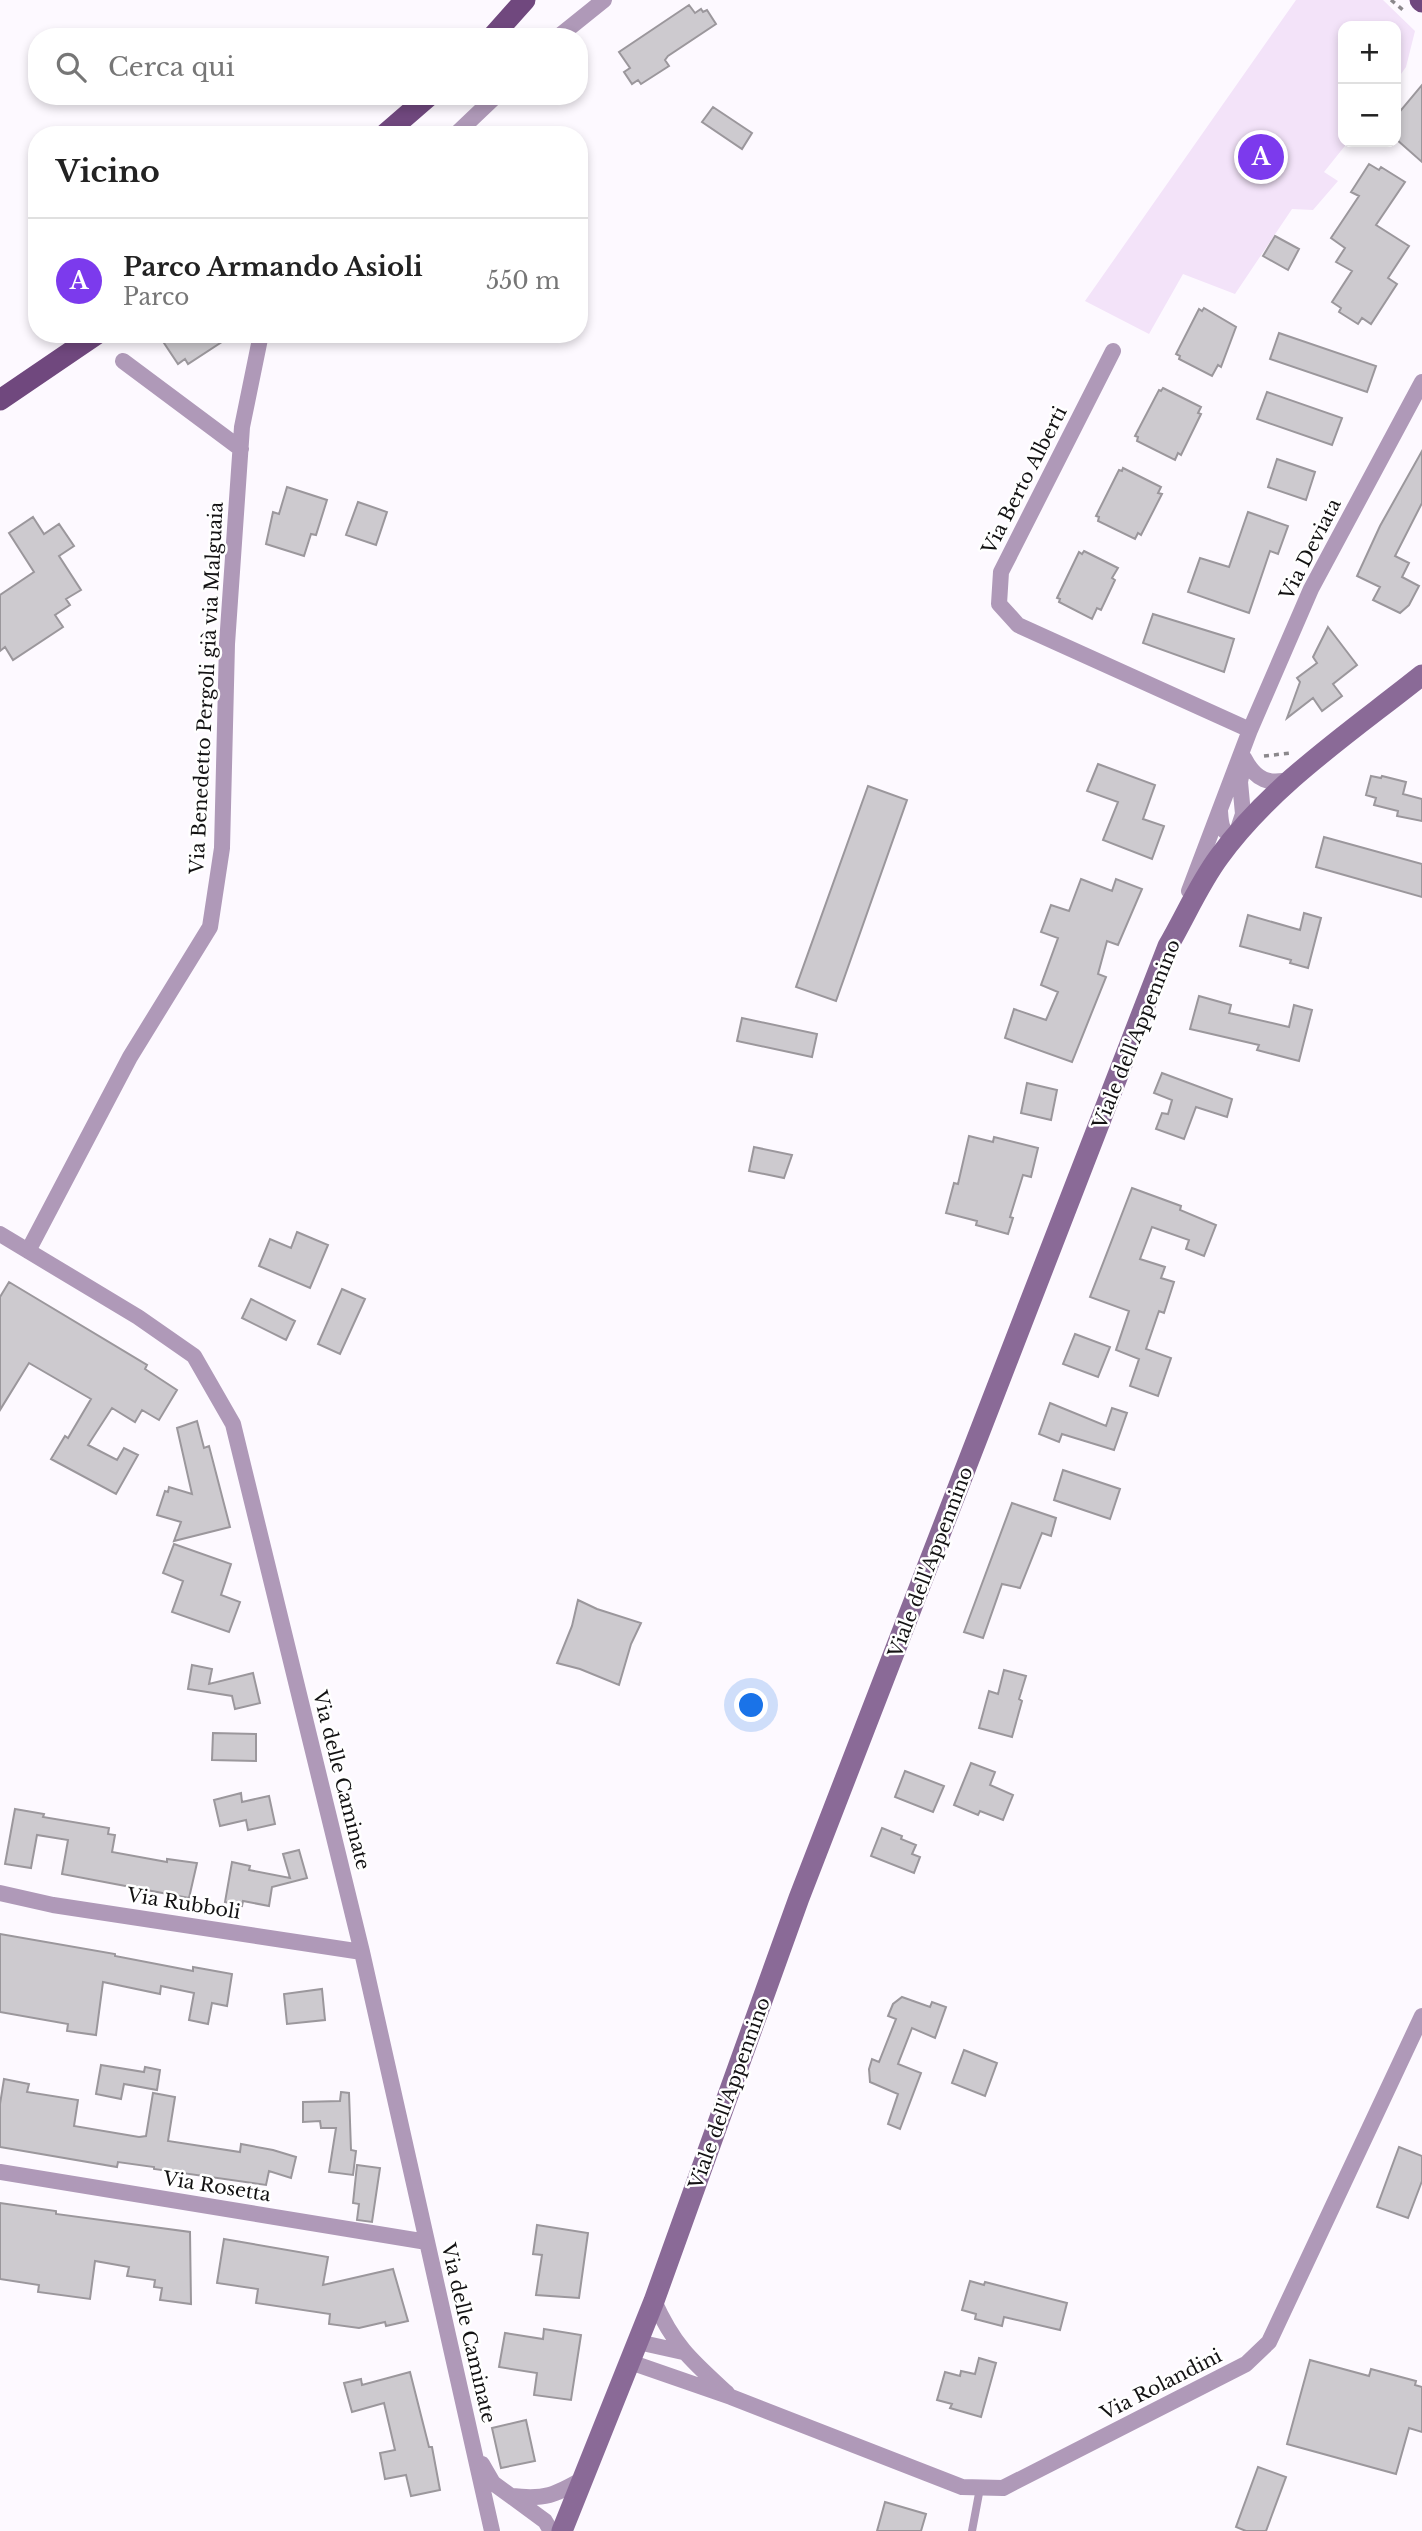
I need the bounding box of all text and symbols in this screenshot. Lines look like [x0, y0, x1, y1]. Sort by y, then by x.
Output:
map controls [1338, 21, 1401, 147]
button: + [1338, 21, 1401, 84]
search box [28, 28, 588, 105]
icon: search [52, 48, 90, 86]
text: Cerca qui [108, 51, 235, 83]
button: − [1338, 84, 1401, 147]
pin: A [1238, 131, 1284, 183]
text: Vicino [56, 153, 160, 190]
text: Parco Armando Asioli [123, 251, 423, 283]
text: A [70, 267, 88, 295]
text: 550 m [486, 267, 560, 295]
text: Parco [123, 283, 189, 311]
street label: Via Berto Alberti [977, 402, 1072, 559]
street label: Via Deviata [1275, 494, 1346, 605]
street label: Via Benedetto Pergoli già via Malguaia [185, 501, 228, 876]
street label: Viale dell'Appennino [1087, 936, 1185, 1133]
street label: Viale dell'Appennino [883, 1463, 978, 1662]
street label: Via delle Caminate [308, 1687, 375, 1872]
your location [734, 1688, 768, 1722]
street label: Via Rubboli [125, 1883, 243, 1924]
street label: Viale dell'Appennino [684, 1994, 775, 2193]
street label: Via Rosetta [161, 2166, 273, 2206]
street label: Via delle Caminate [436, 2240, 500, 2425]
street label: Via Rolandini [1096, 2344, 1226, 2425]

